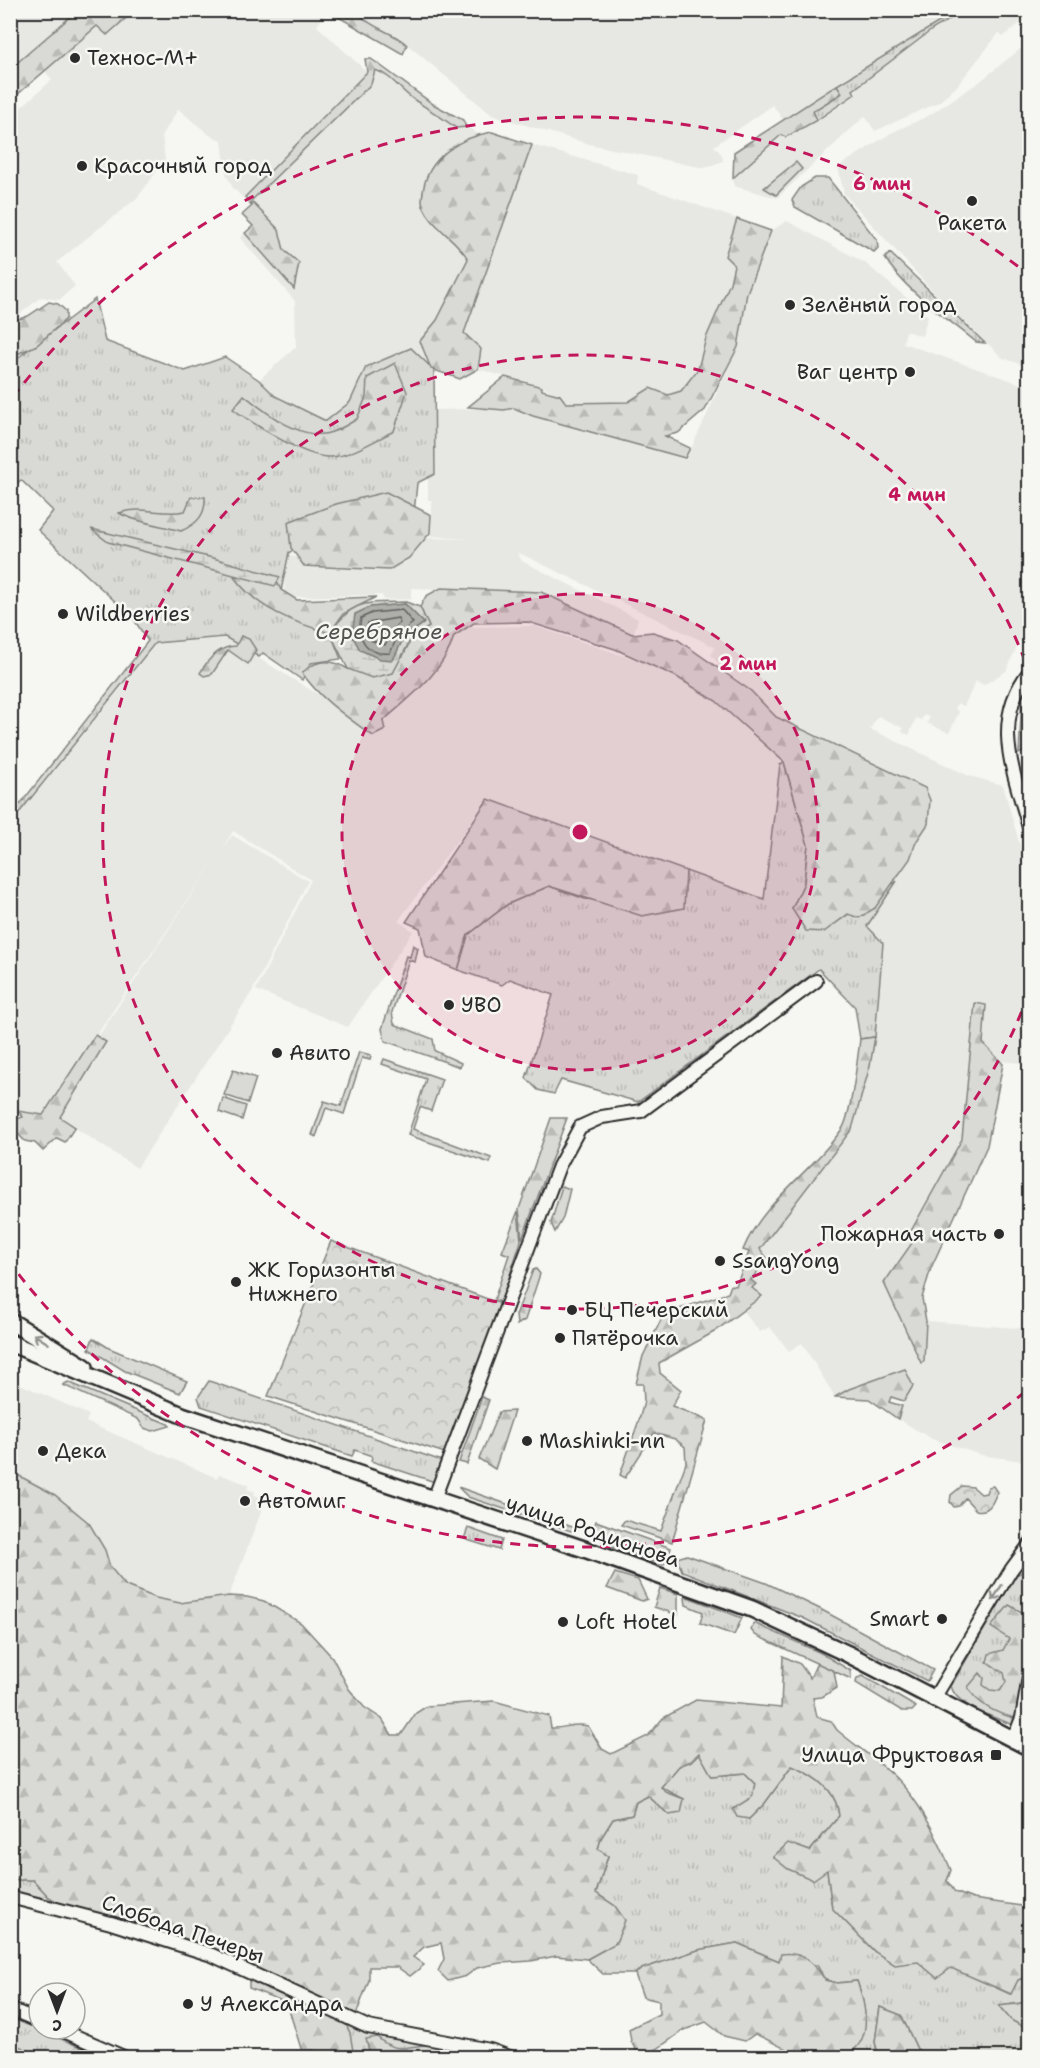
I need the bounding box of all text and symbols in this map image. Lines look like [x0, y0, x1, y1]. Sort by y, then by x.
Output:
place label: Технос-М+ [87, 44, 199, 72]
marker: Технос-М+ [68, 51, 82, 65]
place label: Красочный город [94, 152, 272, 180]
marker: Красочный город [75, 159, 89, 173]
text: 6 мин [853, 172, 911, 196]
marker: Ракета [965, 194, 979, 208]
place label: Ракета [937, 209, 1007, 237]
place label: Зелёный город [802, 291, 956, 319]
marker: Зелёный город [783, 298, 797, 312]
place label: Ваг центр [797, 358, 898, 386]
marker: Ваг центр [903, 365, 917, 379]
text: 4 мин [888, 483, 946, 507]
place label: Wildberries [75, 600, 190, 628]
marker: Wildberries [56, 607, 70, 621]
water label: Серебряное [315, 617, 443, 646]
text: 2 мин [719, 652, 777, 676]
centre of rings [570, 822, 590, 842]
place label: УВО [461, 991, 502, 1019]
marker: УВО [442, 998, 456, 1012]
place label: Авито [289, 1039, 351, 1067]
marker: Авито [270, 1046, 284, 1060]
place label: Пожарная часть [821, 1220, 987, 1248]
marker: Пожарная часть [992, 1227, 1006, 1241]
place label: SsangYong [732, 1247, 839, 1275]
marker: SsangYong [713, 1254, 727, 1268]
place label: ЖК Горизонты Нижнего [248, 1256, 396, 1308]
marker: ЖК Горизонты Нижнего [229, 1275, 243, 1289]
place label: БЦ Печерский [584, 1296, 729, 1324]
marker: БЦ Печерский [565, 1303, 579, 1317]
place label: Пятёрочка [572, 1324, 678, 1352]
marker: Пятёрочка [553, 1331, 567, 1345]
one-way arrow [33, 1333, 50, 1345]
place label: Mashinki-nn [539, 1427, 665, 1455]
marker: Mashinki-nn [520, 1434, 534, 1448]
place label: Дека [55, 1437, 106, 1465]
marker: Дека [36, 1444, 50, 1458]
place label: Автомиг [257, 1487, 346, 1515]
street label: улица Родионова [502, 1488, 684, 1574]
marker: Автомиг [238, 1494, 252, 1508]
one-way arrow [991, 1584, 1003, 1601]
place label: Smart [869, 1605, 930, 1633]
place label: Loft Hotel [575, 1608, 677, 1636]
marker: Smart [935, 1612, 949, 1626]
marker: Loft Hotel [556, 1615, 570, 1629]
place label: Улица Фруктовая [801, 1741, 984, 1769]
marker: Улица Фруктовая [989, 1748, 1003, 1762]
street label: Слобода Печеры [98, 1888, 268, 1970]
north arrow [27, 1981, 87, 2041]
place label: У Александра [200, 1990, 343, 2018]
marker: У Александра [181, 1997, 195, 2011]
text: С [52, 2015, 62, 2036]

